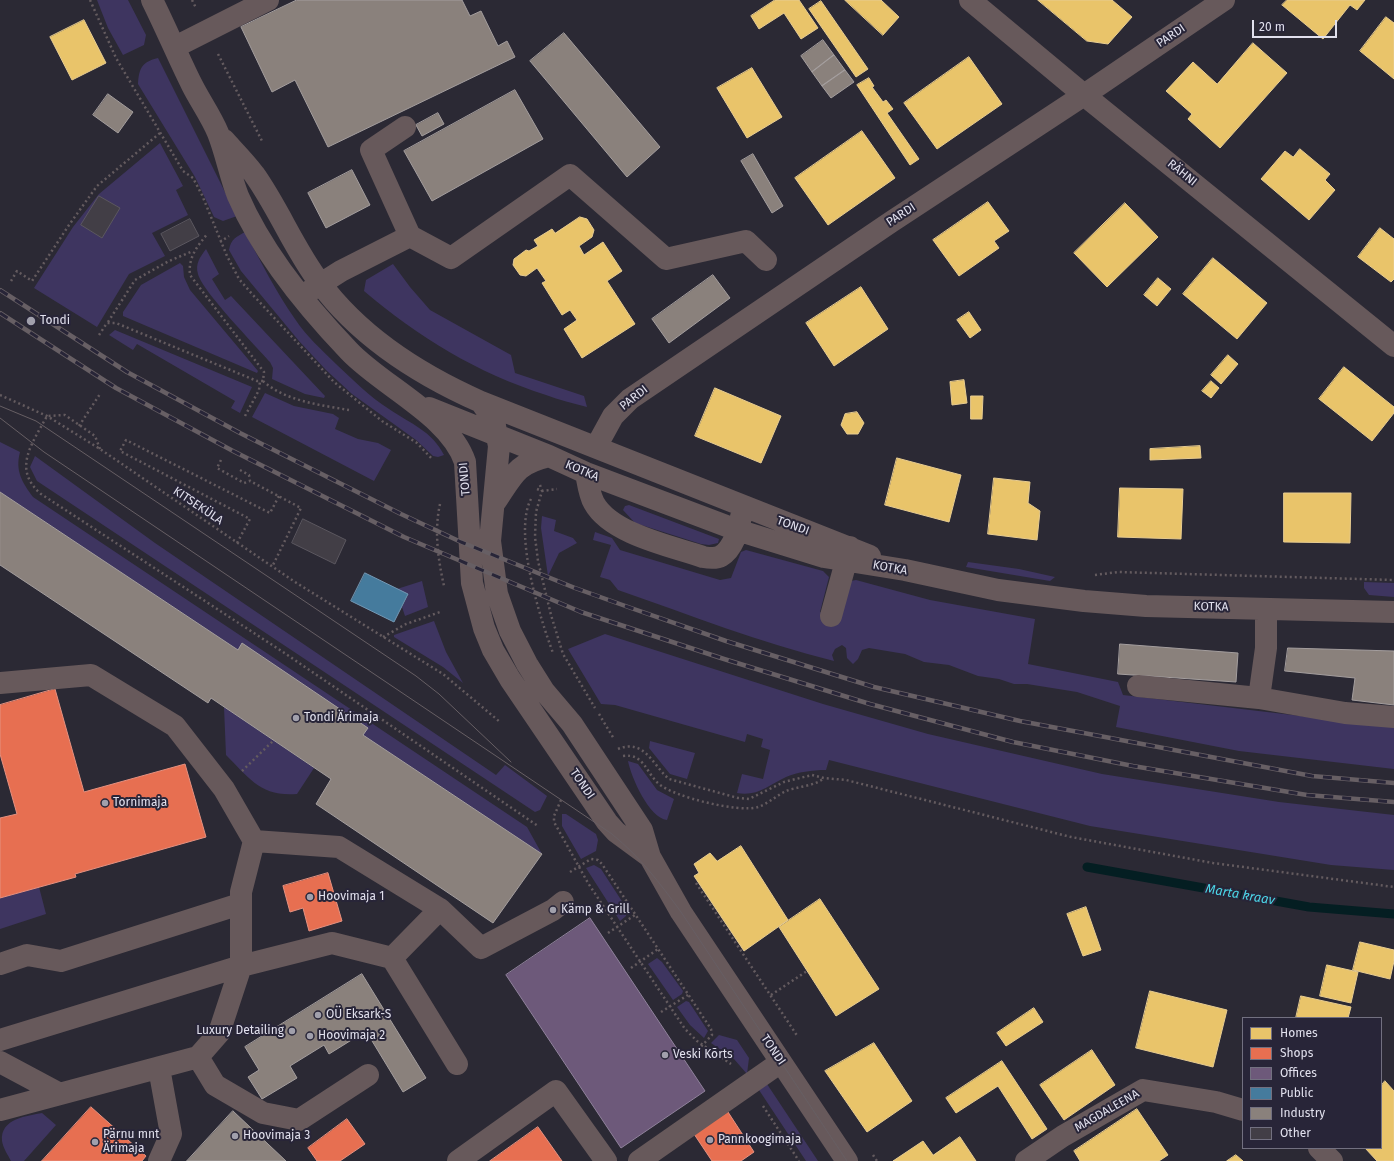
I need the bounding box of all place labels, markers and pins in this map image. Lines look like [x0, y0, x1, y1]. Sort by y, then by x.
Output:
place label: Tondi [40, 314, 70, 328]
marker: Tondi [25, 315, 37, 327]
place label: Tondi Ärimaja [304, 711, 379, 725]
marker: Tondi Ärimaja [291, 713, 301, 723]
place label: Tornimaja [113, 796, 167, 810]
marker: Tornimaja [100, 798, 110, 808]
place label: Hoovimaja 1 [318, 890, 384, 904]
marker: Hoovimaja 1 [305, 892, 315, 902]
place label: Kämp & Grill [561, 903, 630, 917]
marker: Kämp & Grill [548, 905, 558, 915]
place label: OÜ Eksark-S [326, 1008, 391, 1022]
marker: OÜ Eksark-S [313, 1010, 323, 1020]
place label: Luxury Detailing [196, 1024, 284, 1038]
marker: Luxury Detailing [287, 1026, 297, 1036]
place label: Hoovimaja 2 [318, 1029, 385, 1043]
marker: Hoovimaja 2 [305, 1031, 315, 1041]
place label: Veski Kõrts [673, 1048, 733, 1062]
marker: Veski Kõrts [660, 1050, 670, 1060]
place label: Pärnu mnt Ärimaja [103, 1128, 159, 1156]
place label: Hoovimaja 3 [243, 1129, 310, 1143]
marker: Hoovimaja 3 [230, 1131, 240, 1141]
place label: Pannkoogimaja [718, 1133, 801, 1147]
marker: Pannkoogimaja [705, 1135, 715, 1145]
marker: Pärnu mnt Ärimaja [90, 1137, 100, 1147]

